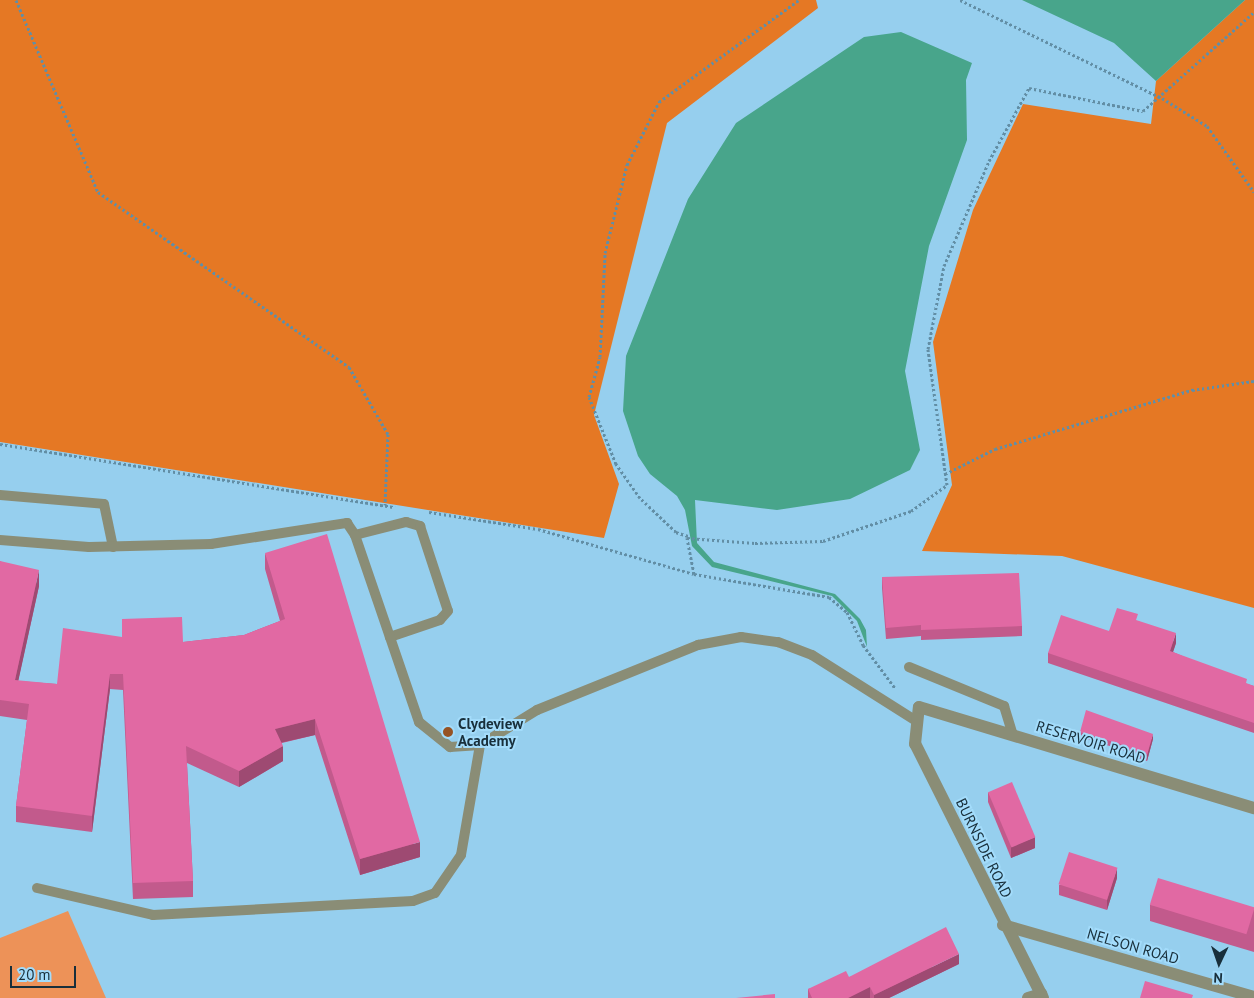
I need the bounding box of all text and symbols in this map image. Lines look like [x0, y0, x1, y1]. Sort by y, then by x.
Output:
place label: Clydeview Academy [458, 714, 523, 749]
street label: RESERVOIR ROAD [1034, 717, 1148, 767]
marker: Clydeview Academy [442, 726, 454, 738]
street label: BURNSIDE ROAD [952, 795, 1016, 901]
street label: NELSON ROAD [1085, 924, 1181, 968]
north arrow [1194, 938, 1244, 988]
scale bar [12, 956, 79, 988]
text: 20 m [18, 965, 51, 984]
text: N [1213, 969, 1223, 987]

